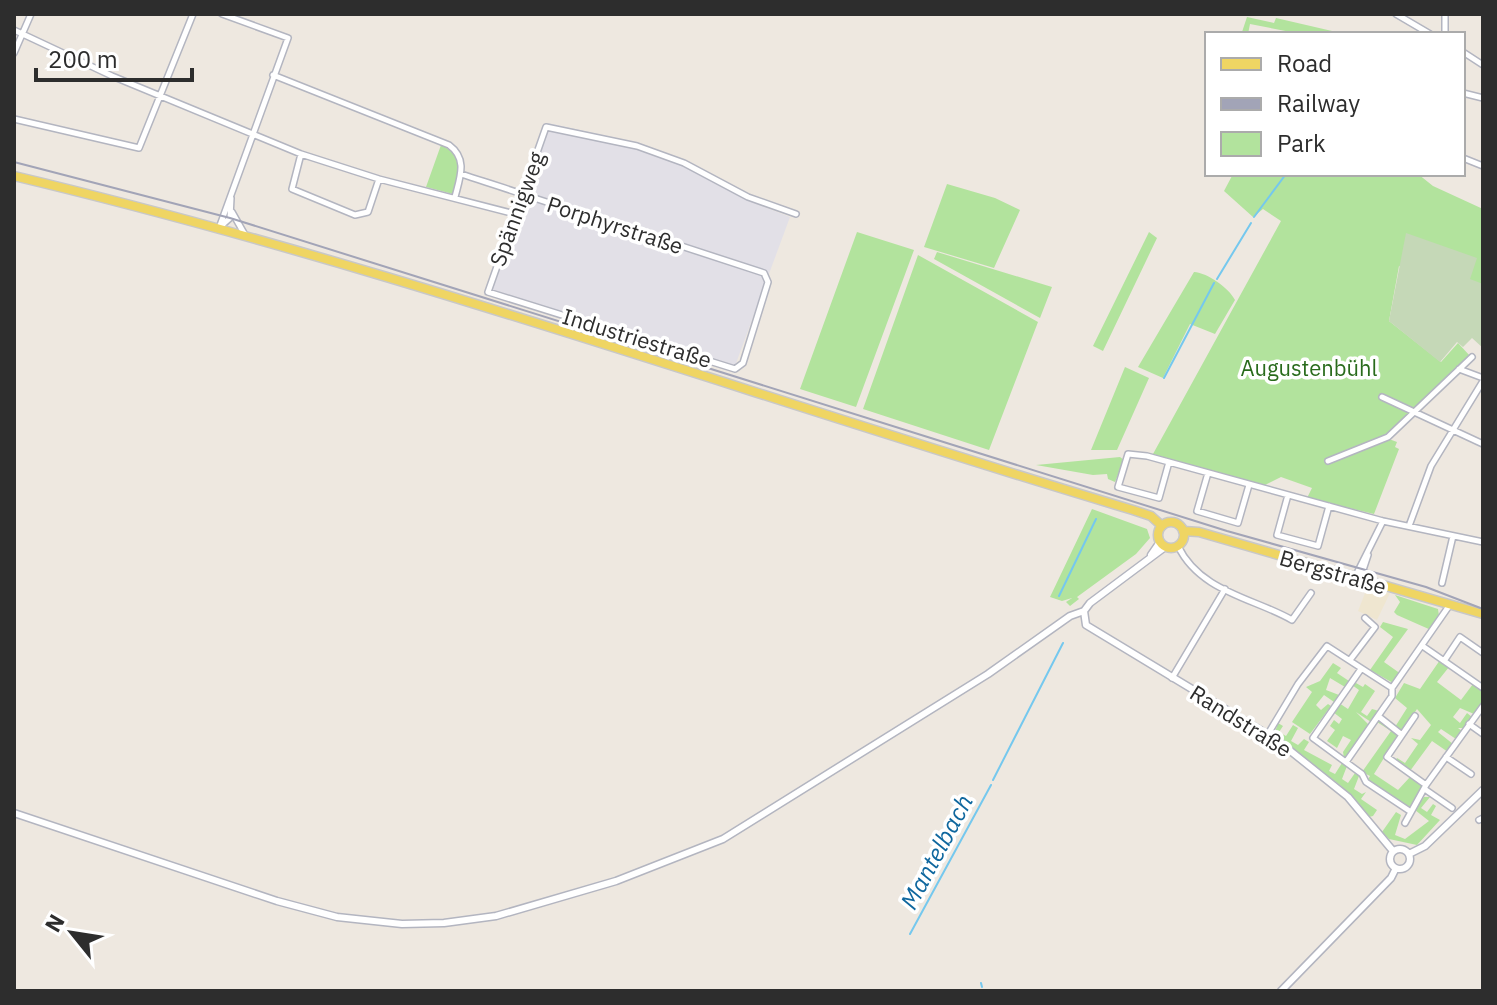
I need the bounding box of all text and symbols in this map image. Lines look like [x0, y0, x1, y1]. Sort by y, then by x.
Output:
scale bar [36, 32, 192, 82]
legend [1205, 32, 1465, 176]
text: 200 m [48, 43, 118, 75]
text: Road [1277, 47, 1332, 79]
text: Railway [1277, 87, 1360, 119]
text: Park [1277, 127, 1326, 159]
street label: Spännigweg [482, 147, 551, 270]
street label: Porphyrstraße [543, 189, 687, 260]
street label: Industriestraße [559, 301, 715, 374]
park label: Augustenbühl [1240, 353, 1378, 382]
street label: Bergstraße [1276, 542, 1390, 601]
street label: Randstraße [1185, 678, 1298, 763]
water label: Mantelbach [893, 789, 980, 914]
north arrow [32, 893, 112, 973]
text: N [38, 909, 71, 937]

